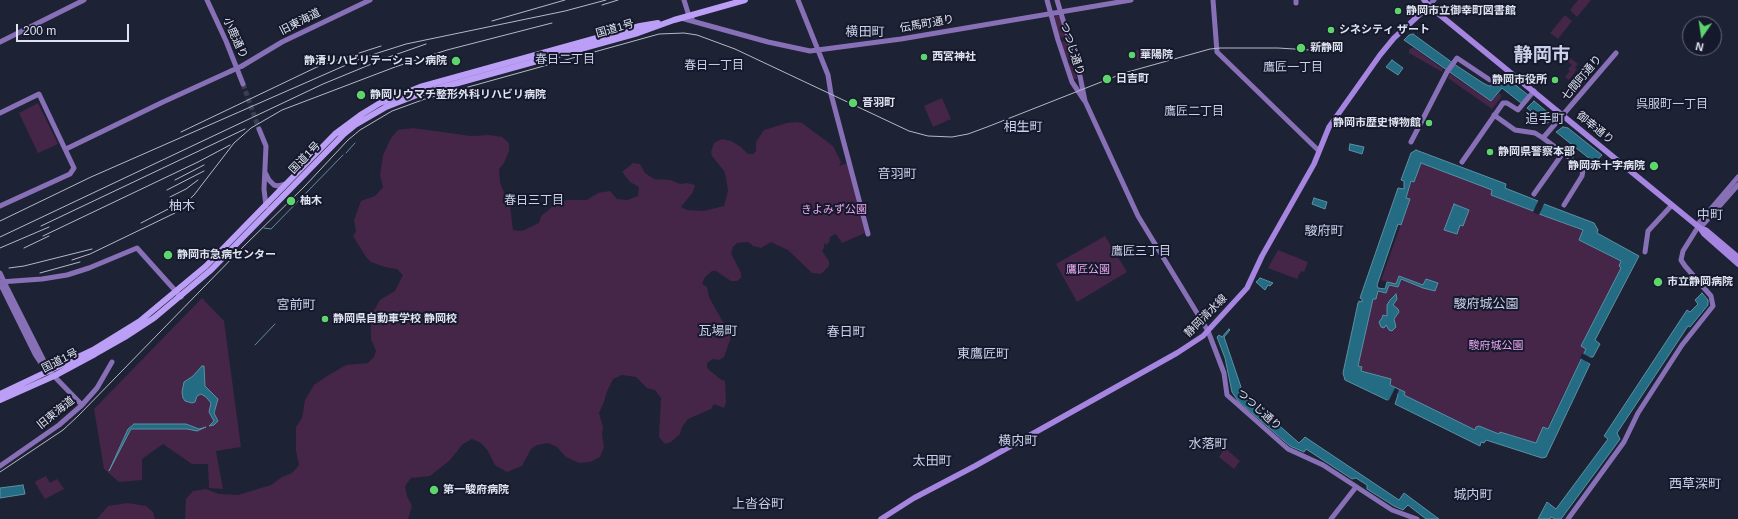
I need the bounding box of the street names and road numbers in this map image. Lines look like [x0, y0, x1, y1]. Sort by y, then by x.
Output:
street label: 旧東海道 [277, 6, 323, 38]
street label: 伝馬町通り [899, 13, 955, 35]
street label: 小鹿通り [220, 15, 250, 61]
street label: 国道1号 [594, 17, 636, 41]
street label: つつじ通り [1057, 21, 1087, 77]
street label: 七間町通り [1559, 53, 1605, 103]
street label: 御幸通り [1574, 109, 1616, 147]
street label: 国道1号 [287, 139, 323, 177]
street label: 静岡清水線 [1182, 292, 1230, 340]
street label: 国道1号 [40, 346, 80, 376]
street label: つつじ通り [1234, 387, 1284, 433]
street label: 旧東海道 [35, 394, 77, 432]

